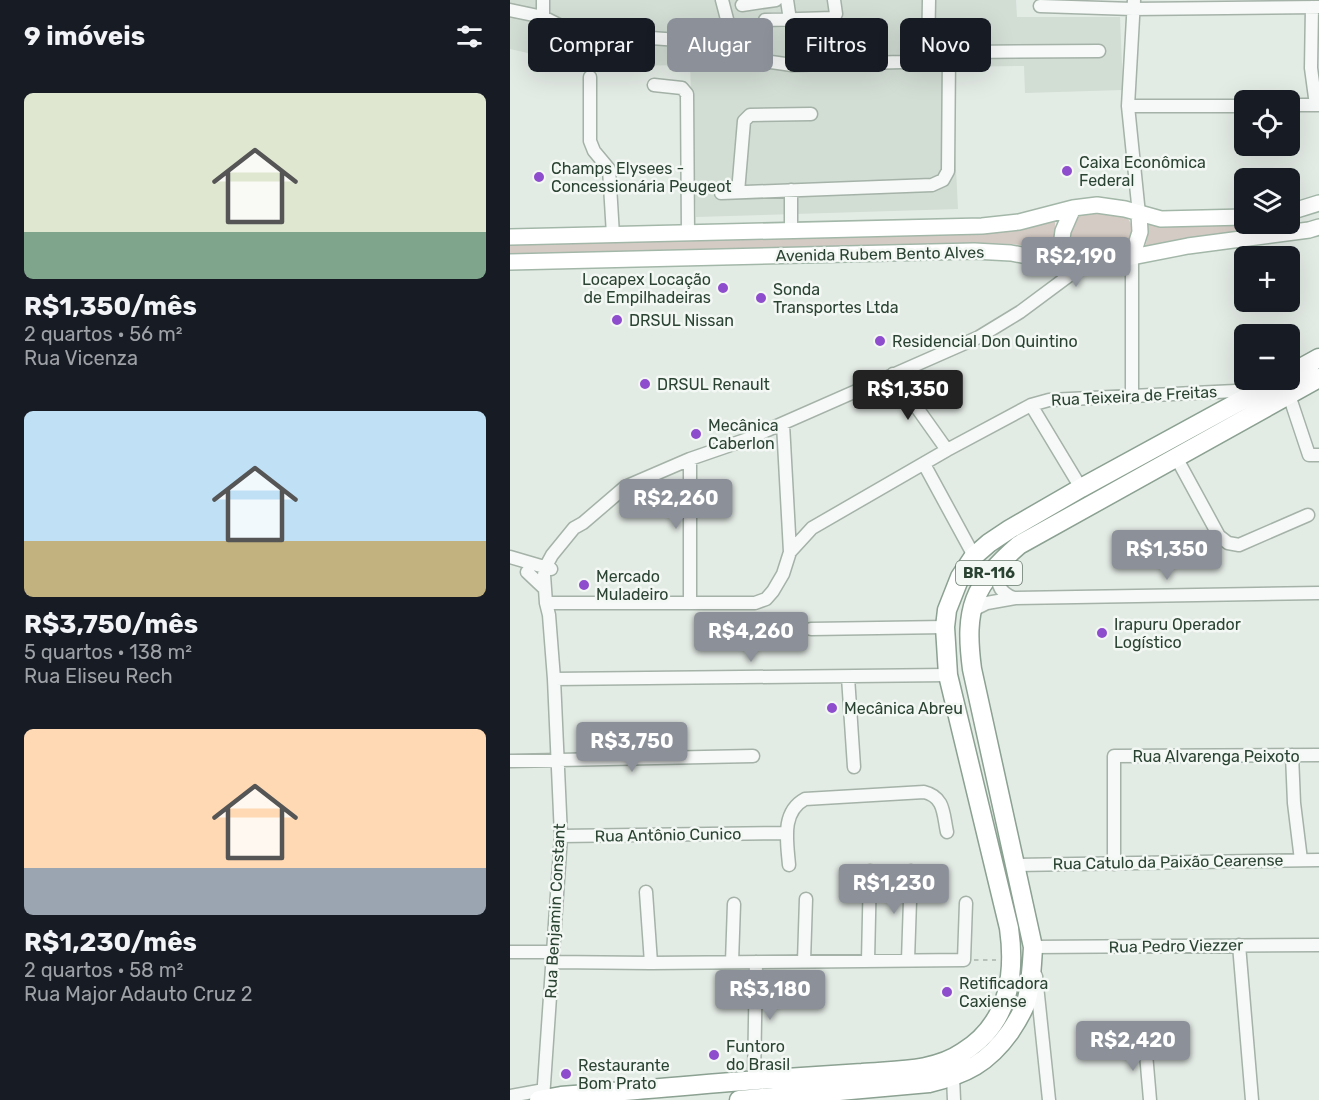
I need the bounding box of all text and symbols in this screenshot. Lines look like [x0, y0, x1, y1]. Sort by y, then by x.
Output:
chip: Comprar [528, 18, 655, 72]
chip: Alugar [667, 18, 773, 72]
chip: Filtros [785, 18, 888, 72]
chip: Novo [900, 18, 991, 72]
icon: filters [453, 20, 486, 53]
text: 9 imóveis [24, 21, 145, 52]
map controls [1234, 90, 1300, 390]
button: locate [1234, 90, 1300, 156]
icon: home [201, 132, 309, 240]
place label: Caixa Econômica Federal [1079, 153, 1206, 190]
place label: Champs Elysees - Concessionária Peugeot [551, 159, 732, 196]
marker: Caixa Econômica Federal [1060, 164, 1074, 178]
button: layers [1234, 168, 1300, 234]
marker: Champs Elysees - Concessionária Peugeot [532, 170, 546, 184]
pin: R$2,190 [1021, 237, 1131, 288]
street label: Avenida Rubem Bento Alves [775, 243, 985, 265]
text: R$2,190 [1036, 244, 1116, 268]
button: + [1234, 246, 1300, 312]
place label: Locapex Locação de Empilhadeiras [582, 270, 711, 307]
place label: Sonda Transportes Ltda [773, 280, 899, 317]
marker: Locapex Locação de Empilhadeiras [716, 281, 730, 295]
text: R$1,350/mês [24, 291, 197, 322]
marker: Sonda Transportes Ltda [754, 291, 768, 305]
place label: DRSUL Nissan [629, 311, 734, 330]
marker: DRSUL Nissan [610, 313, 624, 327]
text: 2 quartos · 56 m² [24, 322, 183, 346]
button: − [1234, 324, 1300, 390]
place label: Residencial Don Quintino [892, 332, 1078, 351]
marker: Residencial Don Quintino [873, 334, 887, 348]
text: Rua Vicenza [24, 346, 138, 370]
pin: R$1,350 [853, 370, 963, 421]
place label: DRSUL Renault [657, 375, 770, 394]
marker: DRSUL Renault [638, 377, 652, 391]
text: R$1,350 [867, 377, 949, 401]
street label: Rua Teixeira de Freitas [1050, 382, 1218, 410]
place label: Mecânica Caberlon [708, 416, 779, 453]
marker: Mecânica Caberlon [689, 427, 703, 441]
icon: home [201, 450, 309, 558]
pin: R$2,260 [621, 479, 731, 530]
text: R$2,260 [633, 486, 719, 510]
pin: R$1,350 [1112, 530, 1222, 581]
text: R$1,350 [1126, 537, 1208, 561]
road number: BR-116 [956, 561, 1022, 585]
place label: Mercado Muladeiro [596, 567, 669, 604]
marker: Mercado Muladeiro [577, 578, 591, 592]
text: R$3,750/mês [24, 609, 198, 640]
pin: R$4,260 [696, 612, 806, 663]
place label: Irapuru Operador Logístico [1114, 615, 1241, 652]
text: R$4,260 [708, 619, 794, 643]
marker: Irapuru Operador Logístico [1095, 626, 1109, 640]
text: 5 quartos · 138 m² [24, 640, 192, 664]
text: Rua Eliseu Rech [24, 664, 173, 688]
place label: Mecânica Abreu [844, 699, 963, 718]
marker: Mecânica Abreu [825, 701, 839, 715]
pin: R$3,750 [577, 722, 687, 773]
text: R$3,750 [590, 729, 674, 753]
street label: Rua Alvarenga Peixoto [1132, 747, 1300, 766]
icon: home [201, 768, 309, 876]
street label: Rua Benjamin Constant [541, 823, 569, 999]
street label: Rua Antônio Cunico [594, 824, 742, 846]
street label: Rua Catulo da Paixão Cearense [1052, 850, 1284, 874]
pin: R$1,230 [839, 864, 949, 915]
text: R$1,230 [853, 871, 935, 895]
text: R$1,230/mês [24, 927, 197, 958]
street label: Rua Pedro Viezzer [1109, 935, 1243, 957]
text: 2 quartos · 58 m² [24, 958, 183, 982]
pin: R$3,180 [715, 970, 825, 1021]
place label: Retificadora Caxiense [959, 974, 1048, 1011]
text: R$3,180 [729, 977, 811, 1001]
text: Rua Major Adauto Cruz 2 [24, 982, 253, 1006]
marker: Retificadora Caxiense [940, 985, 954, 999]
pin: R$2,420 [1078, 1021, 1188, 1072]
text: R$2,420 [1090, 1028, 1176, 1052]
place label: Funtoro do Brasil [726, 1037, 790, 1074]
marker: Funtoro do Brasil [707, 1048, 721, 1062]
place label: Restaurante Bom Prato [578, 1056, 670, 1093]
marker: Restaurante Bom Prato [559, 1067, 573, 1081]

